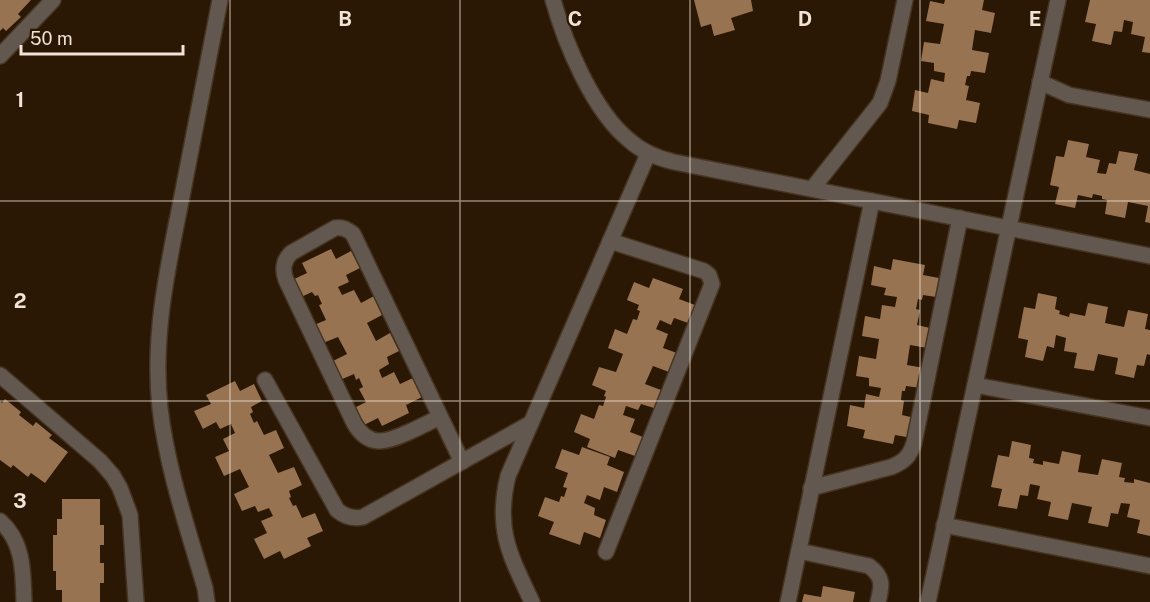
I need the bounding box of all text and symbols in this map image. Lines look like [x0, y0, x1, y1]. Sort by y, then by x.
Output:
text: B [338, 7, 352, 31]
text: C [568, 7, 582, 31]
text: D [798, 7, 812, 31]
text: E [1029, 7, 1041, 31]
scale bar [21, 18, 183, 56]
text: 50 m [30, 28, 73, 49]
text: 1 [16, 88, 24, 112]
text: 2 [14, 289, 26, 313]
text: 3 [13, 489, 27, 513]

